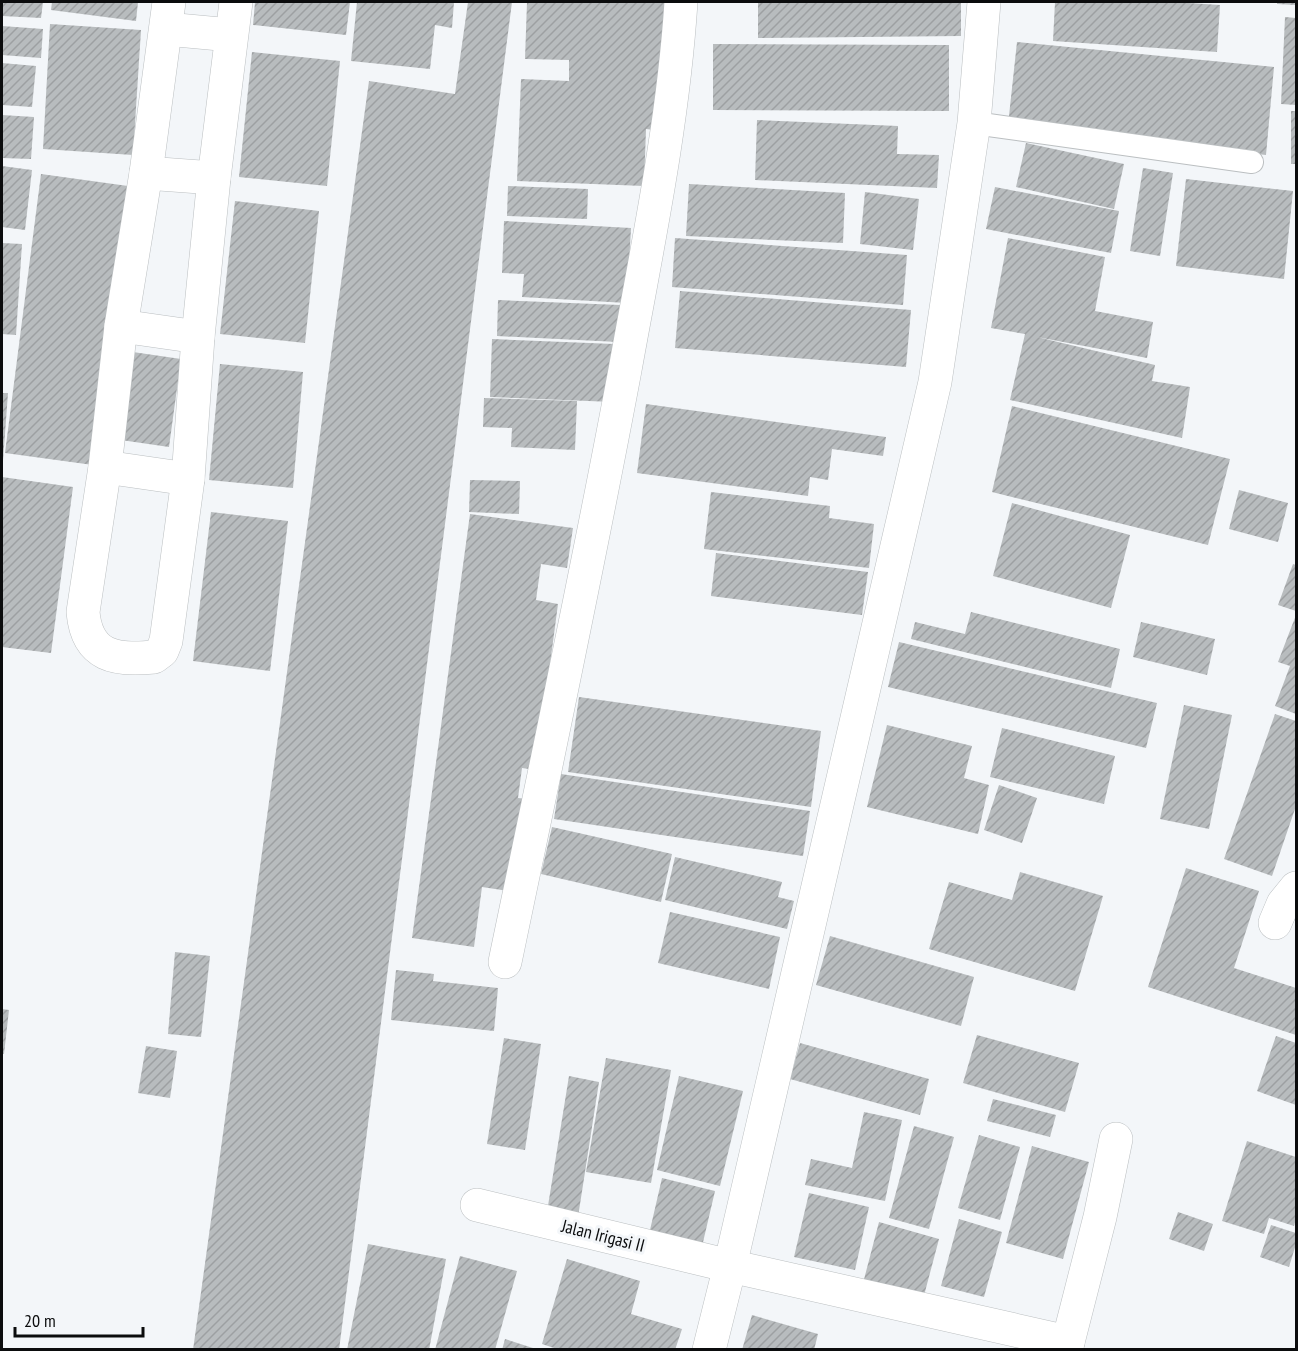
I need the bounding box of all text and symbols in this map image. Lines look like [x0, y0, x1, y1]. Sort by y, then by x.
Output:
street label: Jalan Irigasi II [558, 1214, 647, 1257]
scale bar [15, 1300, 142, 1338]
text: 20 m [24, 1309, 56, 1332]

